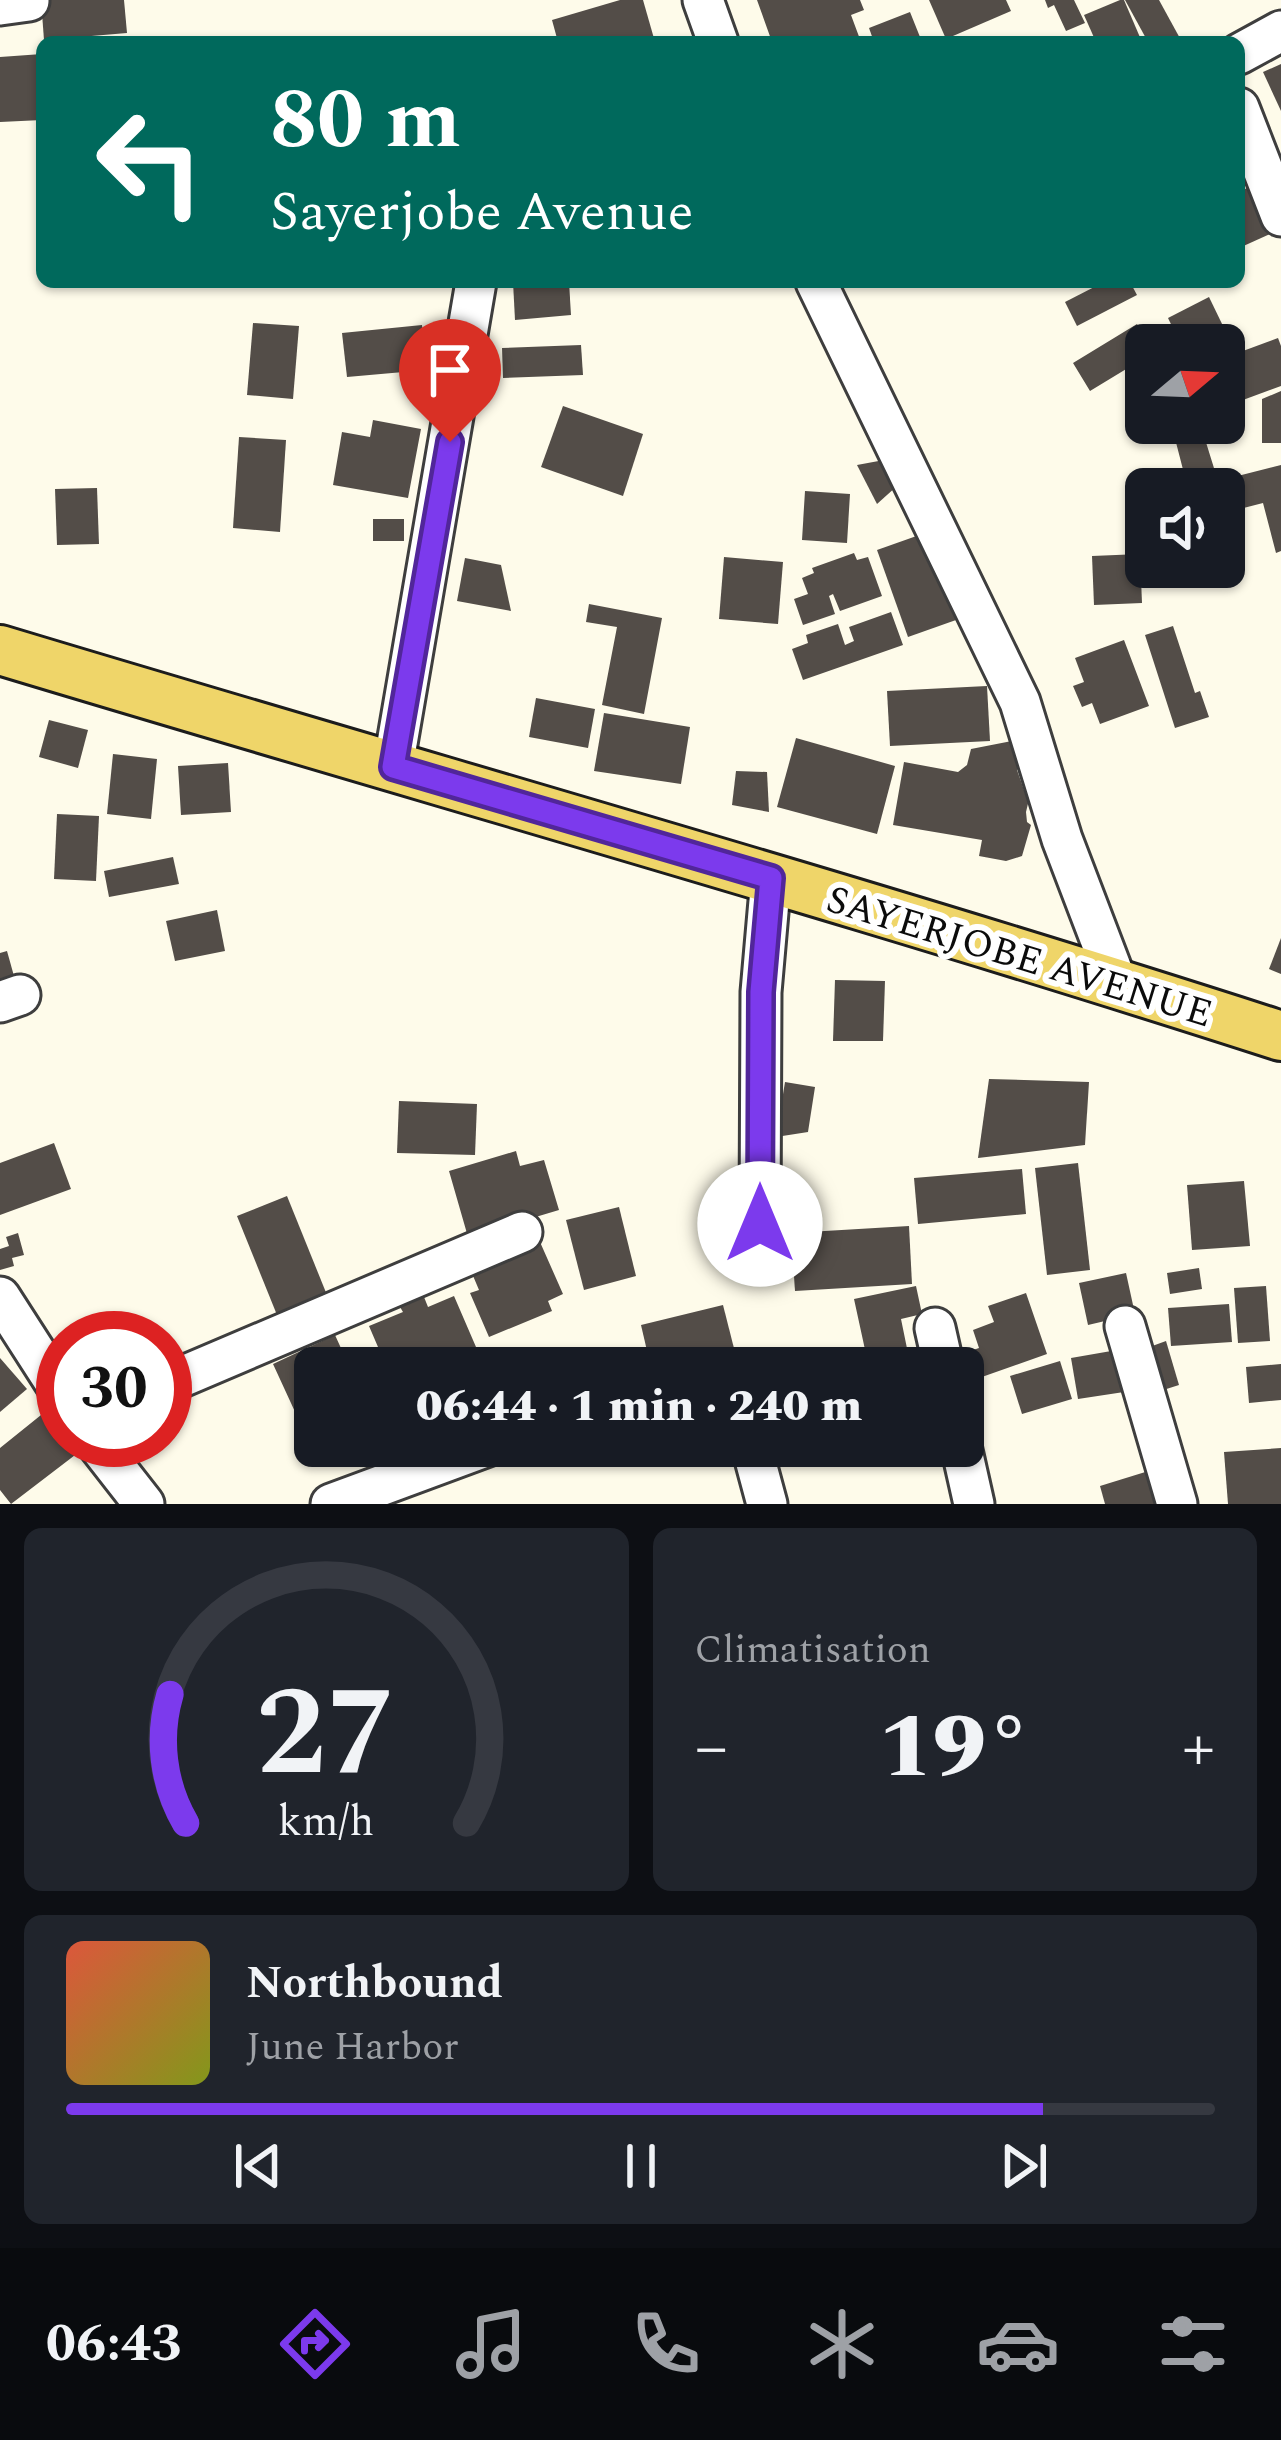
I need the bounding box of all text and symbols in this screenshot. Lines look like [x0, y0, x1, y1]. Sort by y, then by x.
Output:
text: 80 m [270, 57, 461, 185]
icon: left [72, 84, 228, 240]
text: Sayerjobe Avenue [270, 172, 694, 254]
pin [399, 319, 501, 442]
north arrow [1125, 324, 1245, 444]
map controls [1125, 324, 1245, 588]
icon: arrive [417, 337, 483, 403]
button: sound [1125, 468, 1245, 588]
street label: SAYERJOBE AVENUE [819, 871, 1220, 1044]
position arrow [697, 1161, 823, 1287]
speed limit sign: 30 [36, 1311, 192, 1467]
text: 06:44 · 1 min · 240 m [416, 1372, 862, 1441]
text: Climatisation [695, 1621, 931, 1680]
text: 27 [256, 1640, 396, 1830]
text: 19° [878, 1680, 1031, 1817]
text: − [695, 1698, 728, 1799]
text: + [1182, 1698, 1215, 1799]
text: km/h [278, 1789, 375, 1854]
text: Northbound [246, 1949, 503, 2018]
text: June Harbor [246, 2018, 459, 2077]
icon: previous [225, 2133, 291, 2199]
icon: pause [608, 2133, 674, 2199]
icon: next [991, 2133, 1057, 2199]
icon: directions [273, 2302, 357, 2386]
icon: music [449, 2302, 533, 2386]
icon: phone [624, 2302, 708, 2386]
icon: climate [800, 2302, 884, 2386]
icon: car [976, 2302, 1060, 2386]
icon: filters [1151, 2302, 1235, 2386]
text: 06:43 [46, 2303, 181, 2385]

